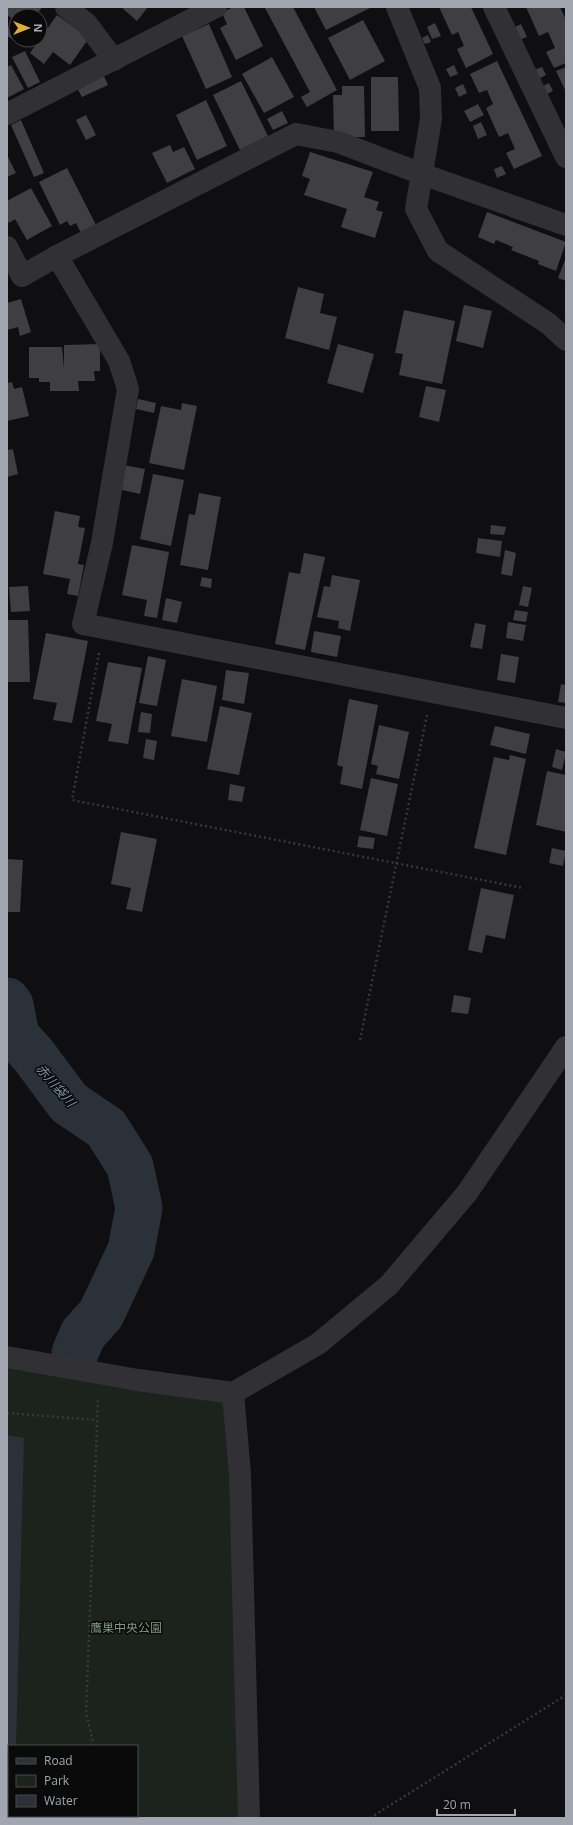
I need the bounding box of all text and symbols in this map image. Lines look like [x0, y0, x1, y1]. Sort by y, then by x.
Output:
north arrow [8, 8, 48, 48]
text: N [31, 24, 46, 32]
water label: 赤川袋川 [32, 1059, 81, 1112]
park label: 鷹巣中央公園 [90, 1619, 162, 1636]
legend [8, 1745, 138, 1817]
text: Road [44, 1752, 73, 1769]
text: Park [44, 1772, 70, 1789]
scale bar [437, 1791, 515, 1817]
text: Water [44, 1792, 78, 1809]
text: 20 m [443, 1796, 471, 1813]

